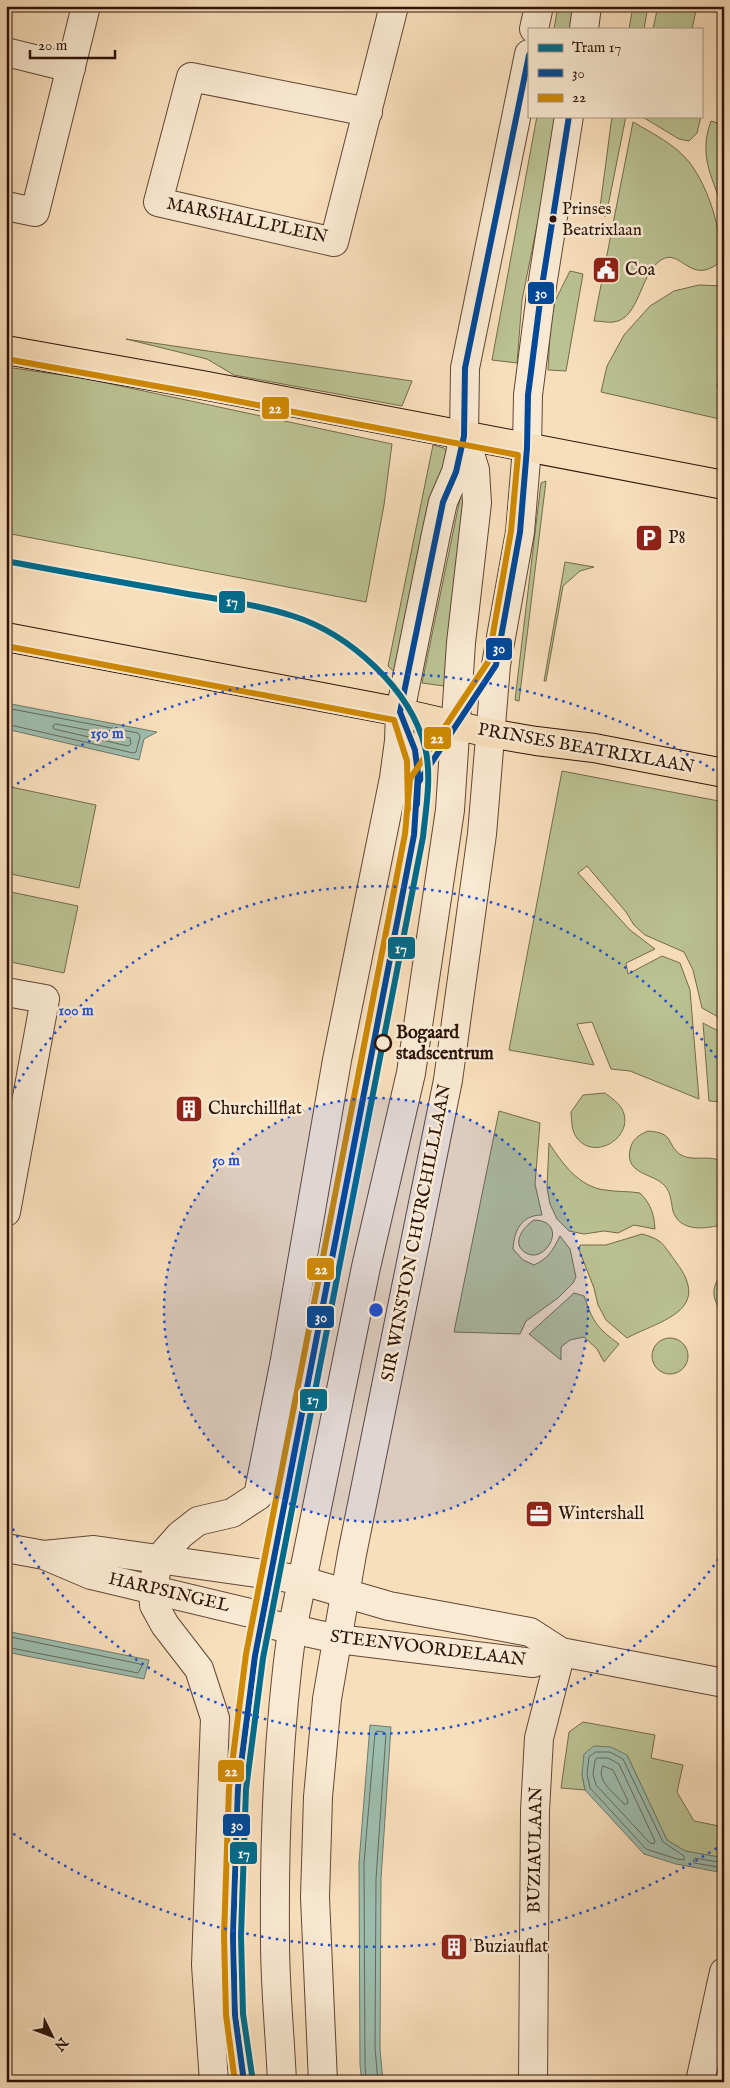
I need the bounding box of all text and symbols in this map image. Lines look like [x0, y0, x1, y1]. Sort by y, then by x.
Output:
scale bar [30, 28, 115, 60]
legend [528, 28, 702, 118]
text: 20 m [38, 36, 68, 55]
text: Tram 17 [572, 38, 621, 57]
text: 30 [572, 64, 585, 83]
text: 22 [572, 88, 586, 107]
street label: MARSHALLPLEIN [164, 193, 330, 249]
place label: Prinses Beatrixlaan [562, 199, 642, 241]
marker: Prinses Beatrixlaan [548, 214, 558, 224]
public building icon: Coa [591, 255, 621, 285]
place label: Coa [625, 259, 656, 282]
line badge: 30 [527, 281, 555, 305]
text: 30 [535, 285, 547, 303]
line badge: 22 [261, 396, 290, 420]
text: 22 [268, 400, 282, 418]
parking icon: P8 [634, 523, 664, 553]
place label: P8 [668, 527, 685, 550]
line badge: 17 [218, 590, 246, 614]
text: 17 [226, 593, 238, 611]
line badge: 30 [485, 637, 513, 661]
text: 30 [493, 640, 505, 658]
street label: PRINSES BEATRIXLAAN [476, 719, 697, 779]
text: 150 m [90, 724, 124, 743]
line badge: 22 [423, 726, 452, 750]
text: 22 [430, 730, 444, 748]
line badge: 17 [387, 936, 416, 960]
text: 17 [395, 940, 407, 958]
text: 100 m [58, 1001, 94, 1020]
place label: Bogaard stadscentrum [396, 1022, 494, 1066]
marker: Bogaard stadscentrum [374, 1034, 392, 1052]
street label: SIR WINSTON CHURCHILLLAAN [377, 1082, 457, 1384]
building icon: Churchillflat [174, 1094, 204, 1124]
place label: Churchillflat [208, 1098, 302, 1121]
text: 50 m [212, 1151, 240, 1170]
line badge: 22 [306, 1257, 335, 1281]
text: 22 [314, 1261, 328, 1279]
centre of rings [367, 1301, 385, 1319]
line badge: 30 [306, 1305, 335, 1329]
text: 30 [315, 1309, 327, 1327]
line badge: 17 [299, 1388, 328, 1412]
text: 17 [307, 1391, 319, 1409]
office icon: Wintershall [524, 1499, 554, 1529]
place label: Wintershall [558, 1503, 644, 1526]
street label: HARPSINGEL [106, 1568, 232, 1618]
street label: STEENVOORDELAAN [329, 1626, 528, 1672]
line badge: 22 [217, 1759, 245, 1783]
text: 22 [224, 1763, 238, 1781]
street label: BUZIAULAAN [523, 1786, 549, 1914]
line badge: 30 [222, 1813, 251, 1837]
text: 30 [231, 1817, 243, 1835]
line badge: 17 [229, 1841, 258, 1865]
text: 17 [238, 1845, 250, 1863]
building icon: Buziauflat [439, 1932, 469, 1962]
place label: Buziauflat [473, 1936, 548, 1959]
north arrow [28, 2010, 78, 2060]
text: N [50, 2033, 72, 2055]

